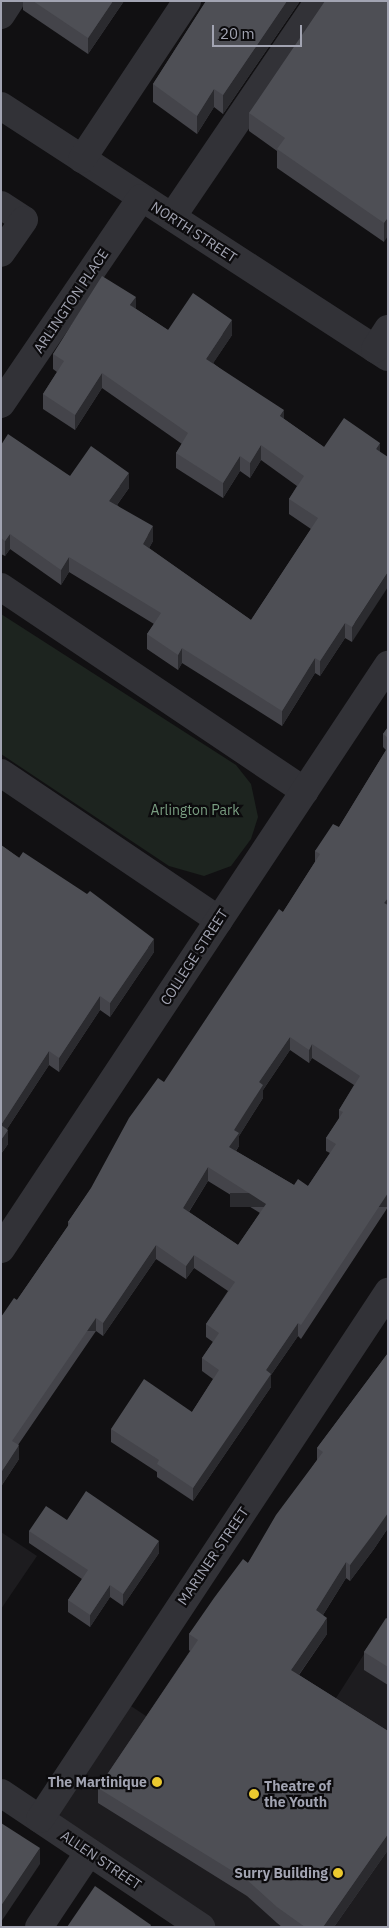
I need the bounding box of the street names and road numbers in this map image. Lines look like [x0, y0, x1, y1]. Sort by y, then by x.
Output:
street label: NORTH STREET [148, 198, 240, 266]
street label: ARLINGTON PLACE [30, 246, 112, 356]
street label: COLLEGE STREET [157, 906, 231, 1008]
street label: MARINER STREET [174, 1504, 252, 1608]
street label: ALLEN STREET [57, 1827, 145, 1893]

